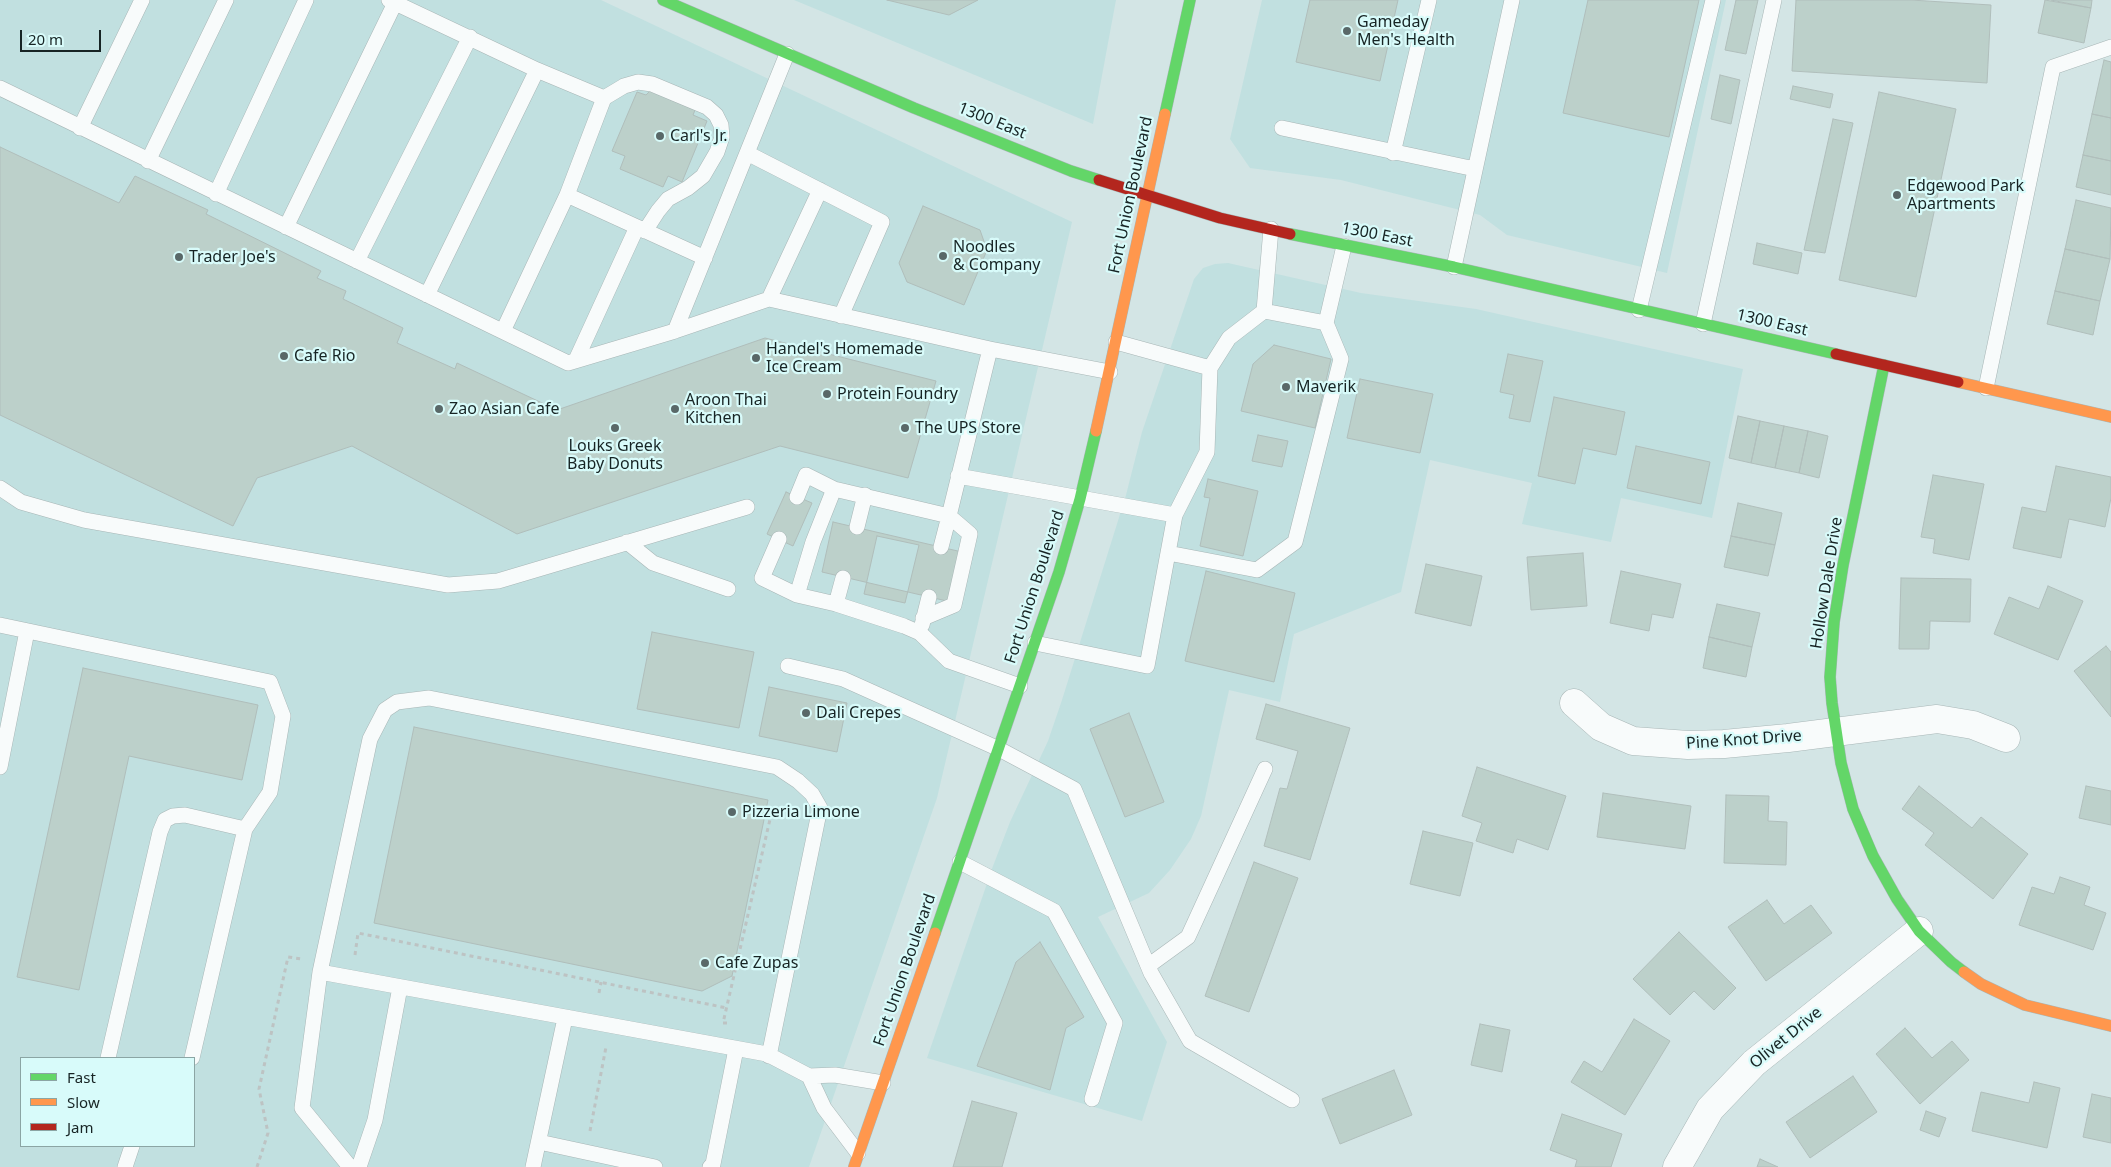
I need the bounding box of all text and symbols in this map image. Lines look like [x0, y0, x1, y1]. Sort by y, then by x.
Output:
place label: Gameday Men's Health [1357, 12, 1455, 50]
scale bar [22, 20, 104, 52]
marker: Gameday Men's Health [1341, 25, 1353, 37]
text: 20 m [28, 29, 63, 49]
street label: 1300 East [955, 99, 1029, 143]
street label: Fort Union Boulevard [1105, 115, 1157, 275]
place label: Carl's Jr. [670, 126, 727, 146]
marker: Carl's Jr. [654, 130, 666, 142]
place label: Edgewood Park Apartments [1907, 176, 2024, 214]
marker: Edgewood Park Apartments [1891, 189, 1903, 201]
street label: 1300 East [1340, 219, 1414, 251]
place label: Noodles & Company [953, 237, 1040, 275]
place label: Trader Joe's [189, 247, 276, 267]
marker: Noodles & Company [937, 250, 949, 262]
marker: Trader Joe's [173, 251, 185, 263]
street label: 1300 East [1735, 306, 1809, 340]
place label: Handel's Homemade Ice Cream [766, 339, 923, 377]
place label: Cafe Rio [294, 346, 356, 366]
marker: Cafe Rio [278, 350, 290, 362]
marker: Handel's Homemade Ice Cream [750, 352, 762, 364]
place label: Maverik [1296, 377, 1356, 397]
marker: Maverik [1280, 381, 1292, 393]
place label: Protein Foundry [837, 384, 958, 404]
marker: Protein Foundry [821, 388, 833, 400]
place label: Aroon Thai Kitchen [685, 390, 767, 428]
place label: Zao Asian Cafe [449, 399, 560, 419]
marker: Zao Asian Cafe [433, 403, 445, 415]
marker: Aroon Thai Kitchen [669, 403, 681, 415]
place label: The UPS Store [915, 418, 1021, 438]
marker: Louks Greek Baby Donuts [609, 422, 621, 434]
marker: The UPS Store [899, 422, 911, 434]
place label: Louks Greek Baby Donuts [567, 436, 663, 474]
street label: Fort Union Boulevard [1001, 508, 1069, 666]
street label: Hollow Dale Drive [1807, 516, 1847, 650]
place label: Dali Crepes [816, 703, 901, 723]
marker: Dali Crepes [800, 707, 812, 719]
street label: Pine Knot Drive [1686, 726, 1802, 754]
place label: Pizzeria Limone [742, 802, 860, 822]
marker: Pizzeria Limone [726, 806, 738, 818]
street label: Fort Union Boulevard [870, 891, 940, 1049]
place label: Cafe Zupas [715, 953, 798, 973]
marker: Cafe Zupas [699, 957, 711, 969]
street label: Olivet Drive [1746, 1003, 1826, 1073]
legend [20, 1057, 195, 1147]
text: Fast [67, 1067, 96, 1087]
text: Slow [67, 1092, 100, 1112]
text: Jam [67, 1117, 94, 1137]

